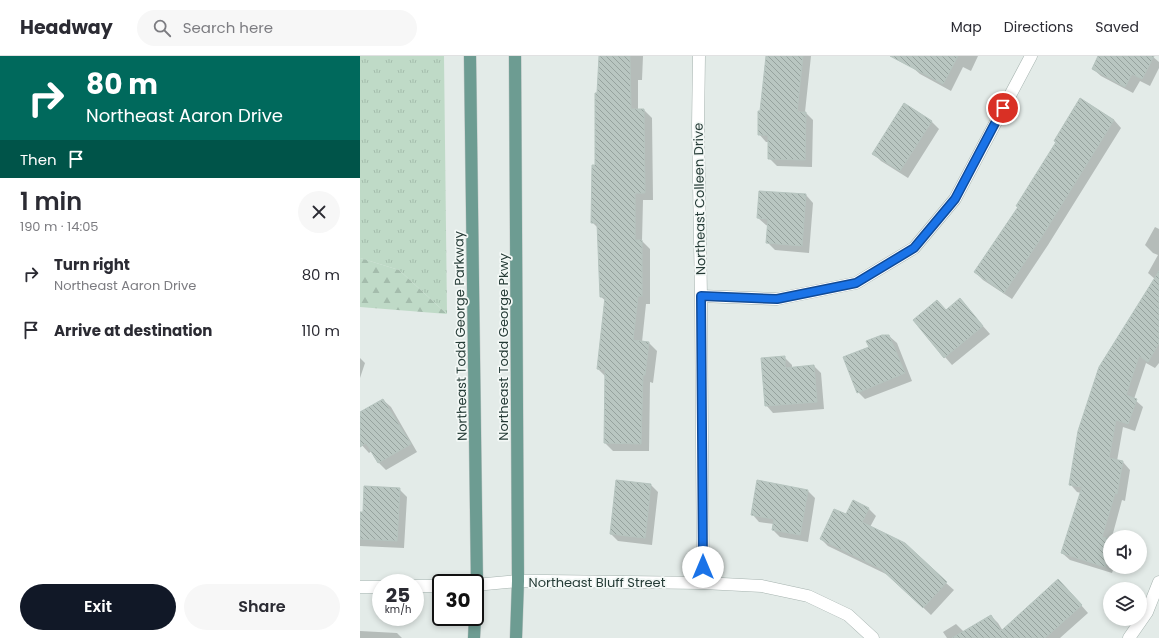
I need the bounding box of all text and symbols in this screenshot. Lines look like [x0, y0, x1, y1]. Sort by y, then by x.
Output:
search box [137, 10, 417, 46]
text: Headway [20, 14, 113, 41]
icon: search [151, 17, 173, 39]
text: Search here [183, 17, 273, 38]
text: Map [951, 17, 982, 37]
text: Directions [1004, 17, 1073, 37]
text: Saved [1095, 17, 1139, 37]
text: 80 m [86, 65, 158, 104]
icon: right [20, 72, 72, 124]
pin [986, 91, 1020, 125]
icon: arrive [992, 97, 1014, 119]
text: Northeast Aaron Drive [86, 103, 283, 128]
street label: Northeast Colleen Drive [689, 123, 710, 275]
icon: arrive [65, 148, 87, 170]
text: Then [20, 149, 57, 170]
text: 1 min [20, 185, 82, 218]
button: close [298, 191, 340, 233]
text: 190 m · 14:05 [20, 217, 99, 236]
street label: Northeast Todd George Parkway [449, 230, 472, 441]
street label: Northeast Todd George Pkwy [494, 253, 513, 441]
text: Turn right [54, 254, 130, 275]
icon: right [20, 263, 42, 285]
text: 80 m [302, 264, 340, 285]
text: Northeast Aaron Drive [54, 276, 196, 295]
icon: arrive [20, 319, 42, 341]
text: Arrive at destination [54, 320, 212, 341]
text: 110 m [302, 320, 340, 341]
map controls [1103, 530, 1147, 626]
button: sound [1103, 530, 1147, 574]
position arrow [682, 546, 724, 588]
street label: Northeast Bluff Street [529, 573, 666, 592]
speed limit sign: 30 [432, 574, 484, 626]
text: 25 [386, 581, 410, 609]
button: layers [1103, 582, 1147, 626]
button: Exit [20, 584, 176, 630]
button: Share [184, 584, 340, 630]
text: km/h [385, 602, 411, 617]

